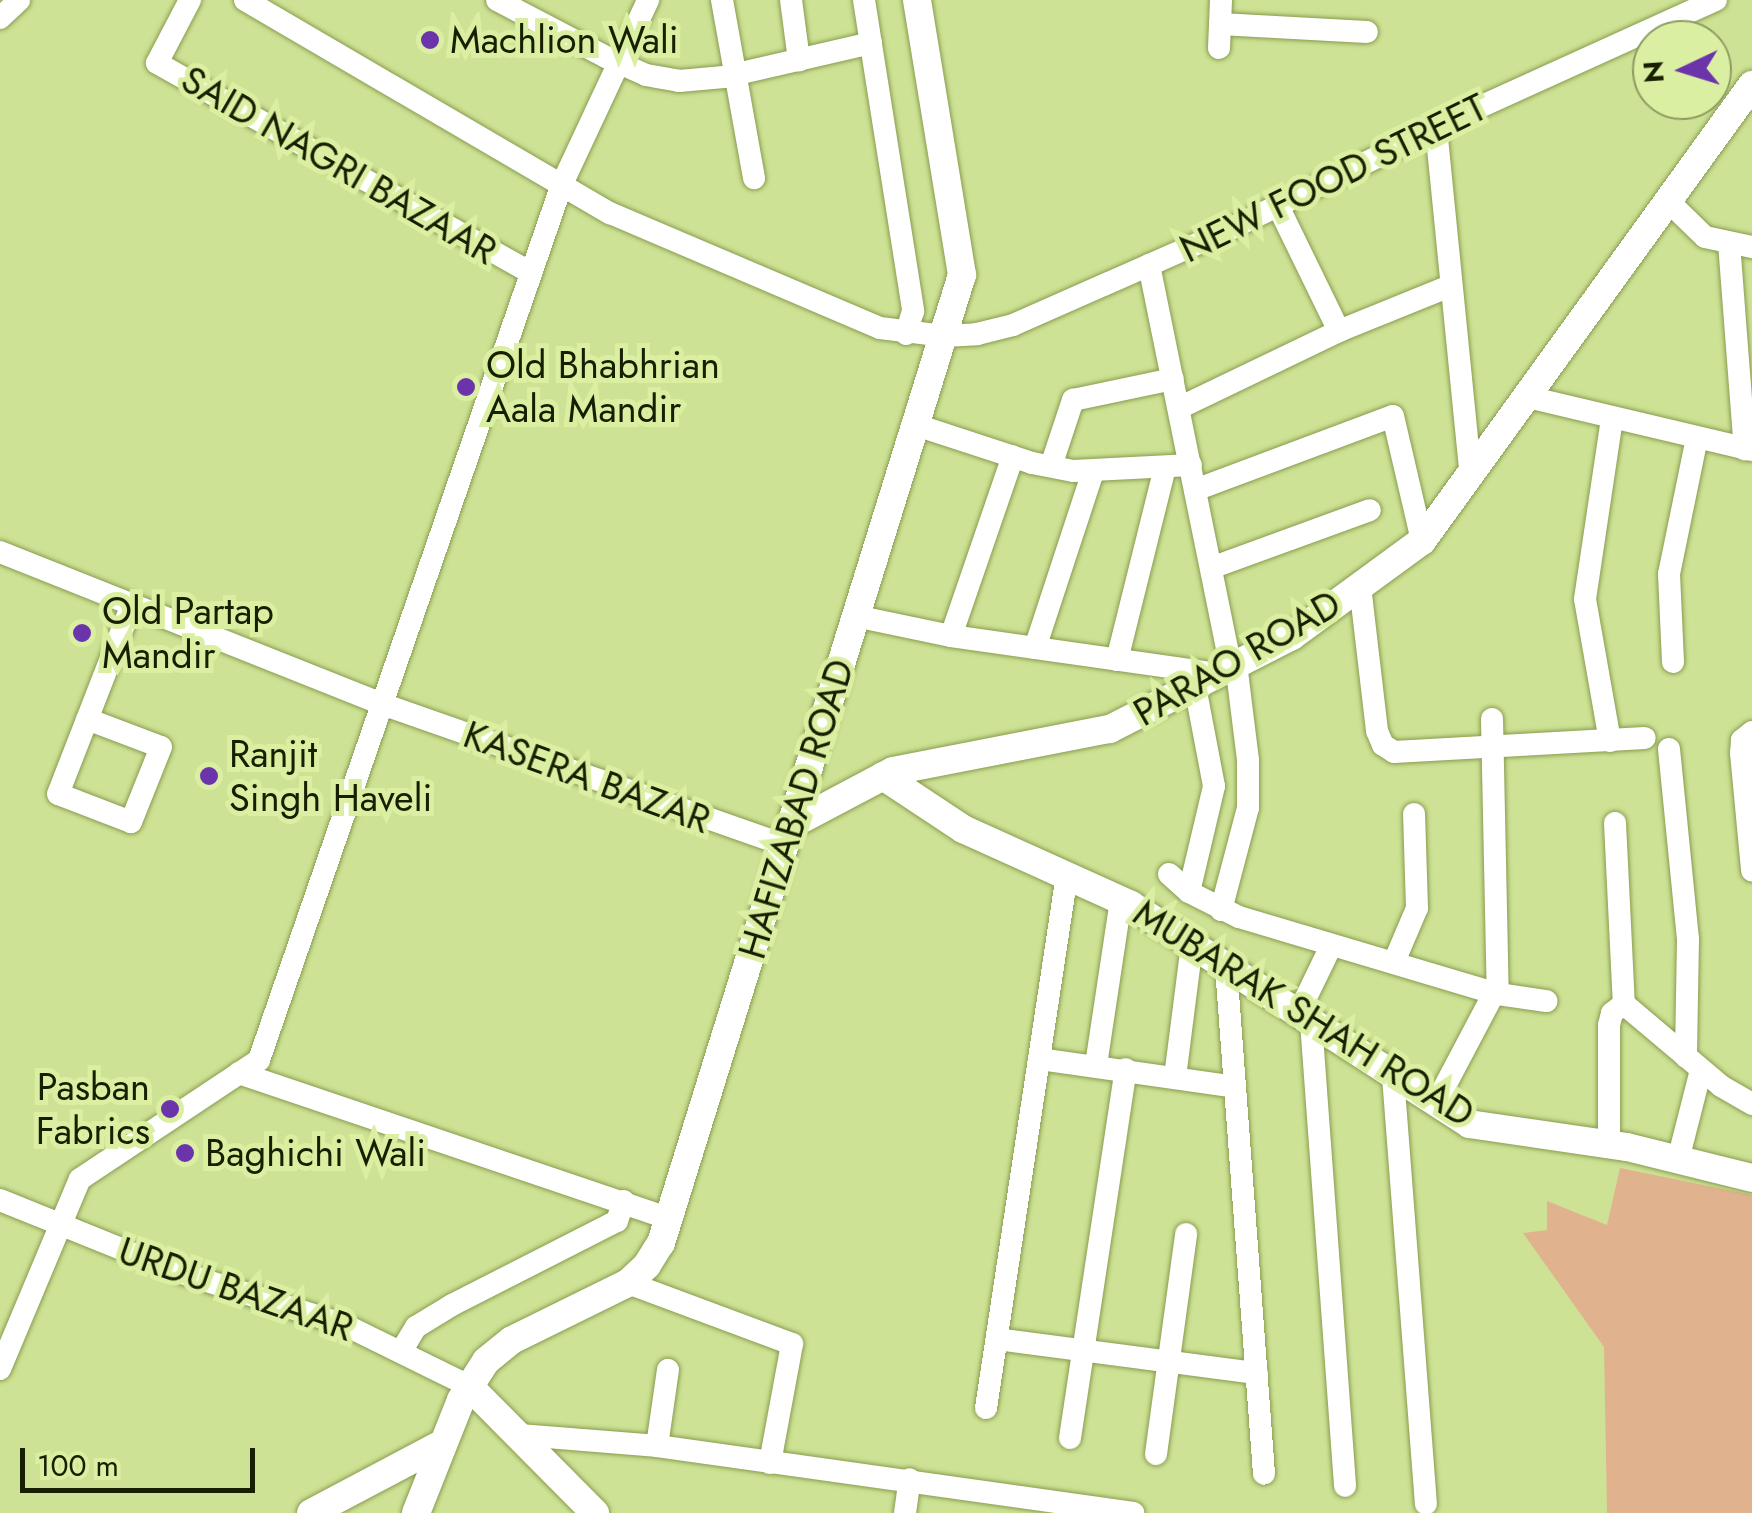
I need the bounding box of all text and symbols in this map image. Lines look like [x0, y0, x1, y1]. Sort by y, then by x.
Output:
place label: Machlion Wali [450, 17, 679, 63]
north arrow [1632, 20, 1732, 120]
marker: Machlion Wali [419, 29, 441, 51]
street label: SAID NAGRI BAZAAR [173, 56, 505, 274]
text: N [1632, 59, 1675, 85]
street label: NEW FOOD STREET [1173, 84, 1493, 272]
place label: Old Bhabhrian Aala Mandir [486, 342, 720, 432]
marker: Old Bhabhrian Aala Mandir [455, 376, 477, 398]
street label: PARAO ROAD [1126, 581, 1348, 735]
place label: Old Partap Mandir [102, 588, 274, 678]
marker: Old Partap Mandir [71, 622, 93, 644]
street label: HAFIZABAD ROAD [729, 654, 863, 964]
street label: KASERA BAZAR [458, 711, 716, 843]
place label: Ranjit Singh Haveli [229, 731, 432, 821]
marker: Ranjit Singh Haveli [198, 765, 220, 787]
street label: MUBARAK SHAH ROAD [1126, 890, 1482, 1136]
place label: Pasban Fabrics [36, 1064, 150, 1154]
marker: Pasban Fabrics [159, 1098, 181, 1120]
place label: Baghichi Wali [205, 1130, 426, 1176]
marker: Baghichi Wali [174, 1142, 196, 1164]
street label: URDU BAZAAR [113, 1228, 359, 1350]
scale bar [25, 1428, 260, 1490]
text: 100 m [37, 1444, 119, 1487]

